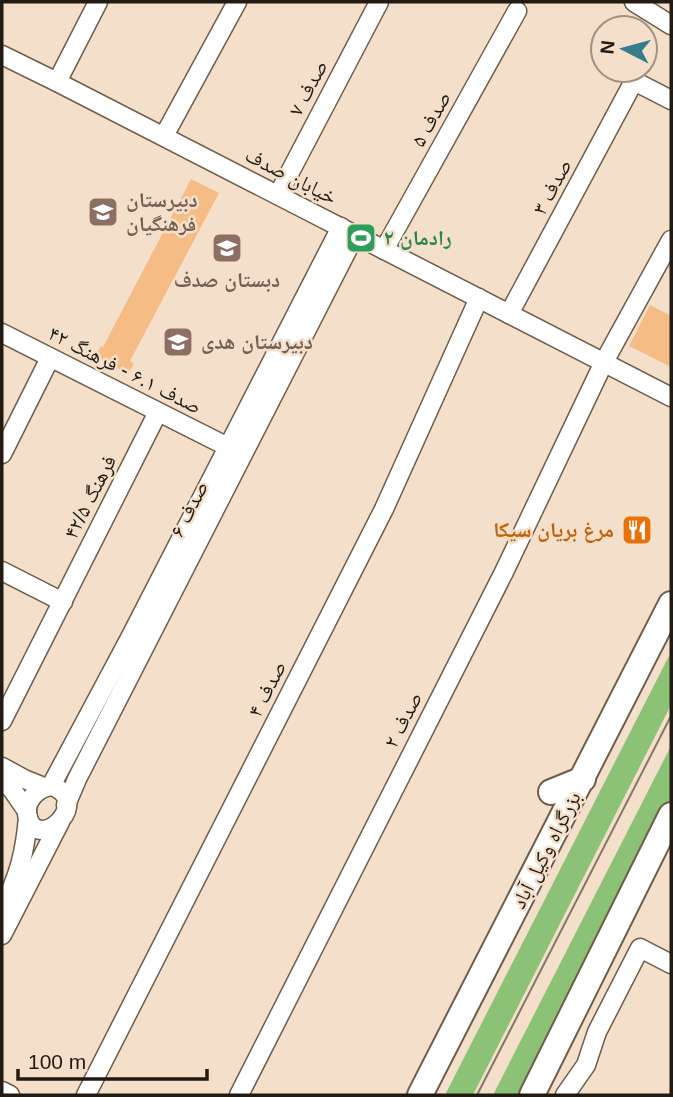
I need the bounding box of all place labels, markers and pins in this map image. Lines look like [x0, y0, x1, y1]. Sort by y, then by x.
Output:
place label: دبیرستان فرهنگیان [126, 188, 198, 236]
school or university icon: دبیرستان فرهنگیان [86, 195, 120, 229]
sports icon: رادمان ۲ [344, 221, 378, 255]
place label: رادمان ۲ [384, 226, 452, 250]
school or university icon: دبستان صدف [210, 231, 244, 265]
place label: دبستان صدف [174, 268, 280, 292]
school or university icon: دبیرستان هدی [161, 325, 195, 359]
place label: دبیرستان هدی [201, 330, 313, 354]
restaurant icon: مرغ بریان سیکا [620, 513, 654, 547]
place label: مرغ بریان سیکا [493, 518, 614, 543]

